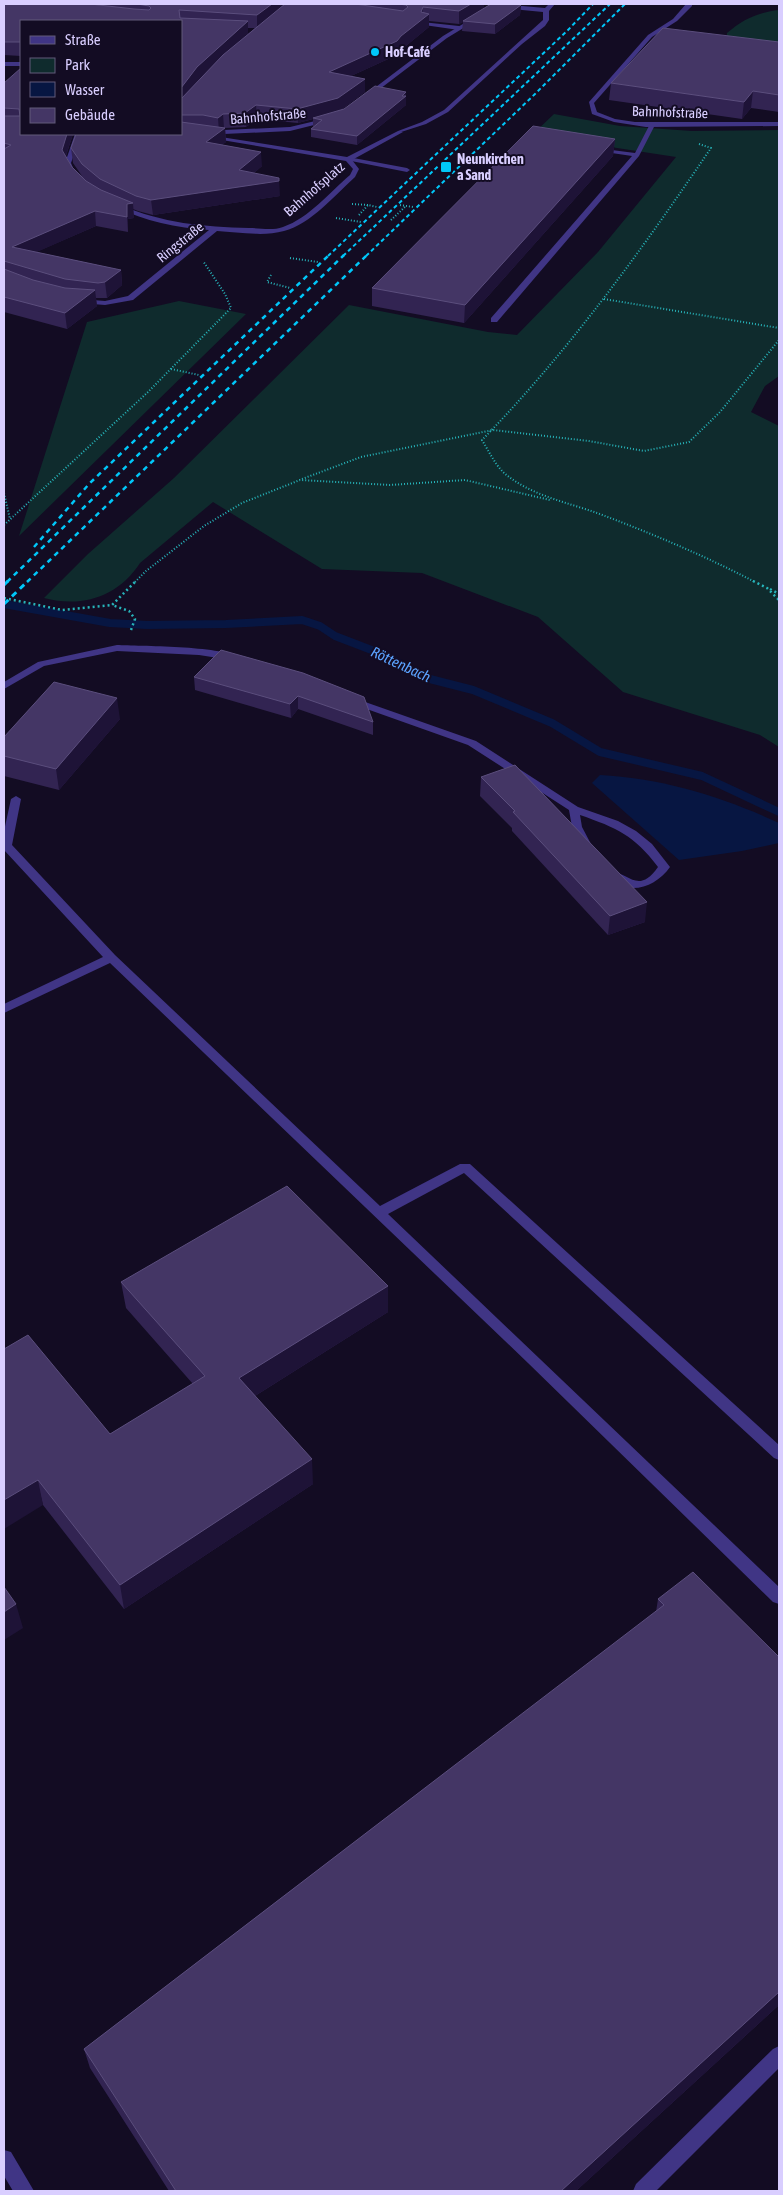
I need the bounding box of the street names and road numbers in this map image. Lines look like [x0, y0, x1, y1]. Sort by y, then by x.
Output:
street label: Bahnhofstraße [632, 103, 708, 121]
street label: Bahnhofstraße [229, 105, 307, 127]
street label: Bahnhofsplatz [281, 158, 347, 220]
street label: Ringstraße [153, 218, 207, 266]

